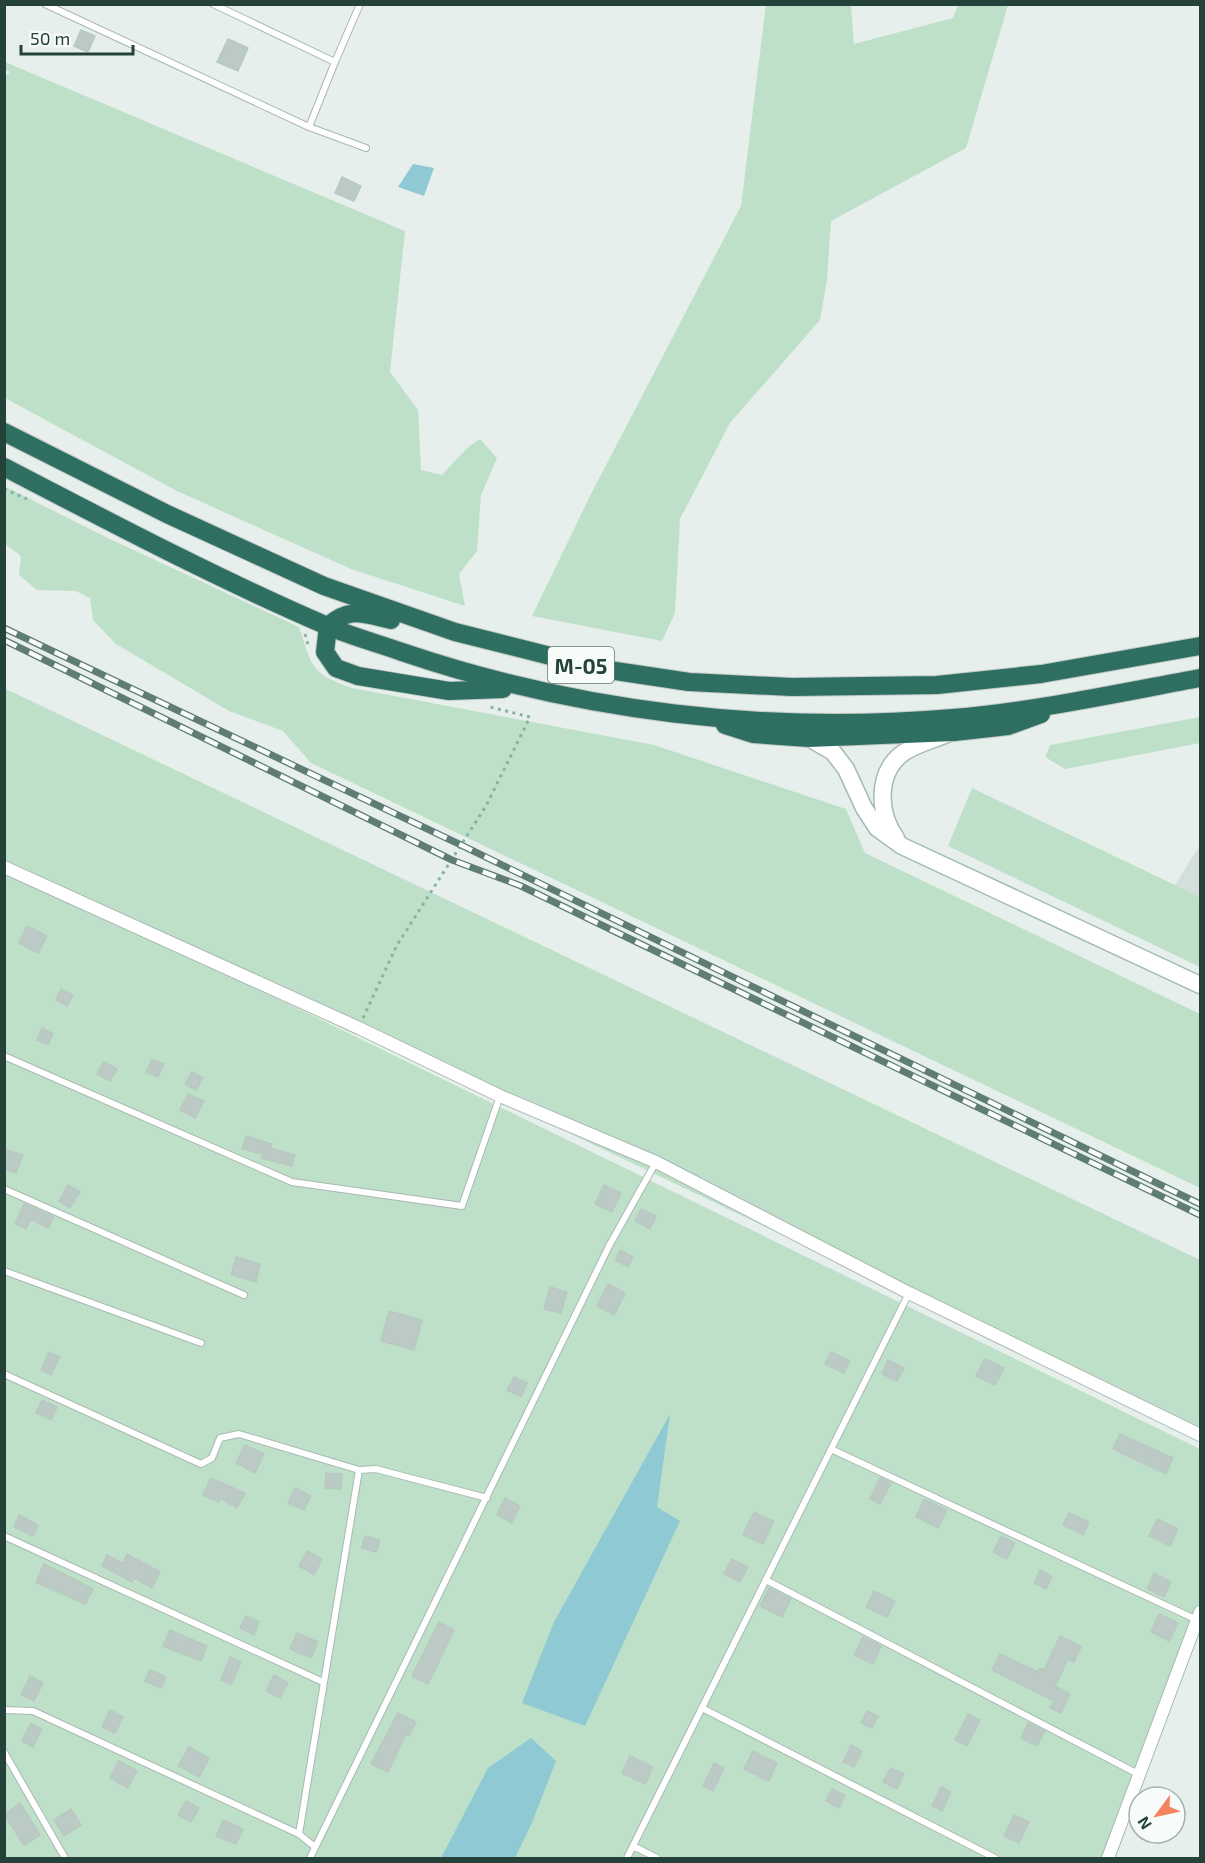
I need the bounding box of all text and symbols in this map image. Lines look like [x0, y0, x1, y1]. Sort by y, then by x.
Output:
scale bar [21, 18, 134, 56]
text: 50 m [30, 27, 70, 49]
road number: М-05 [548, 647, 614, 683]
north arrow [1127, 1785, 1187, 1845]
text: N [1133, 1813, 1155, 1833]

